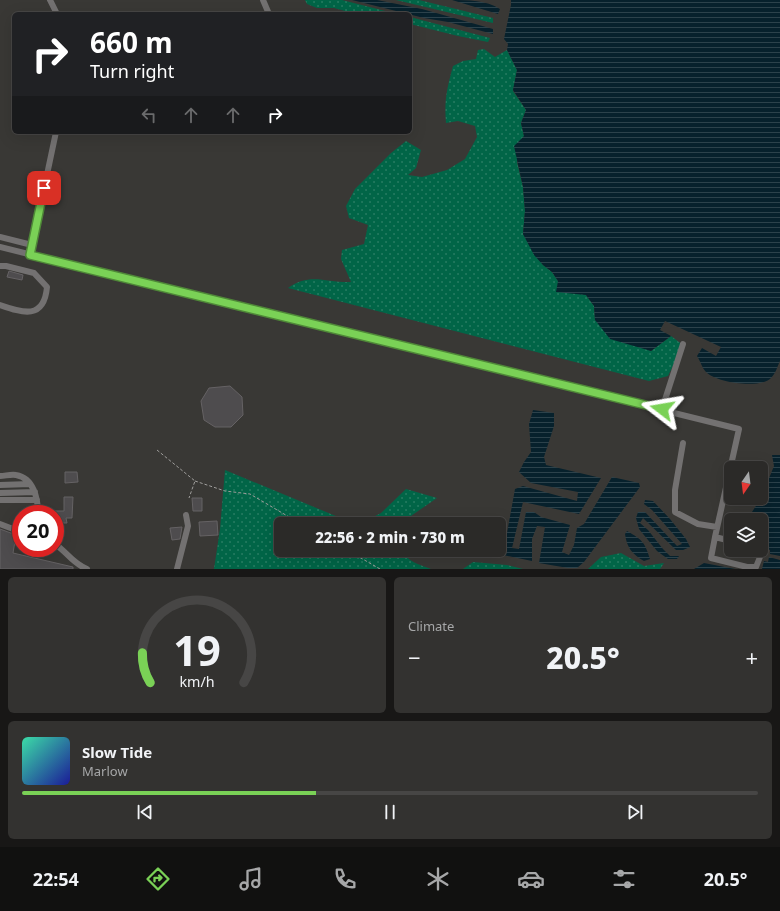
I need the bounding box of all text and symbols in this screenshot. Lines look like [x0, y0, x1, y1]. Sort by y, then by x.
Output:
text: 660 m [90, 23, 173, 61]
icon: right [24, 28, 76, 80]
text: Turn right [90, 59, 174, 83]
icon: left [138, 104, 160, 126]
icon: ahead [180, 104, 202, 126]
icon: ahead [222, 104, 244, 126]
icon: right [264, 104, 286, 126]
pin [27, 171, 61, 205]
icon: arrive [33, 177, 55, 199]
position arrow [641, 388, 683, 430]
north arrow [724, 461, 768, 505]
map controls [724, 461, 768, 557]
speed limit sign: 20 [12, 505, 64, 557]
button: layers [724, 513, 768, 557]
text: 22:56 · 2 min · 730 m [315, 527, 465, 547]
text: Climate [408, 617, 454, 635]
text: 19 [173, 622, 221, 678]
text: 20.5° [546, 637, 620, 678]
text: − [408, 642, 421, 672]
text: + [745, 642, 758, 672]
text: km/h [179, 672, 215, 691]
text: Slow Tide [82, 742, 152, 762]
text: Marlow [82, 762, 128, 780]
icon: previous [134, 801, 156, 823]
icon: pause [379, 801, 401, 823]
icon: next [624, 801, 646, 823]
icon: directions [144, 865, 172, 893]
icon: music [237, 865, 265, 893]
icon: phone [331, 865, 359, 893]
icon: climate [424, 865, 452, 893]
icon: car [517, 865, 545, 893]
icon: filters [610, 865, 638, 893]
text: 22:54 [33, 867, 79, 891]
text: 20.5° [704, 867, 747, 891]

